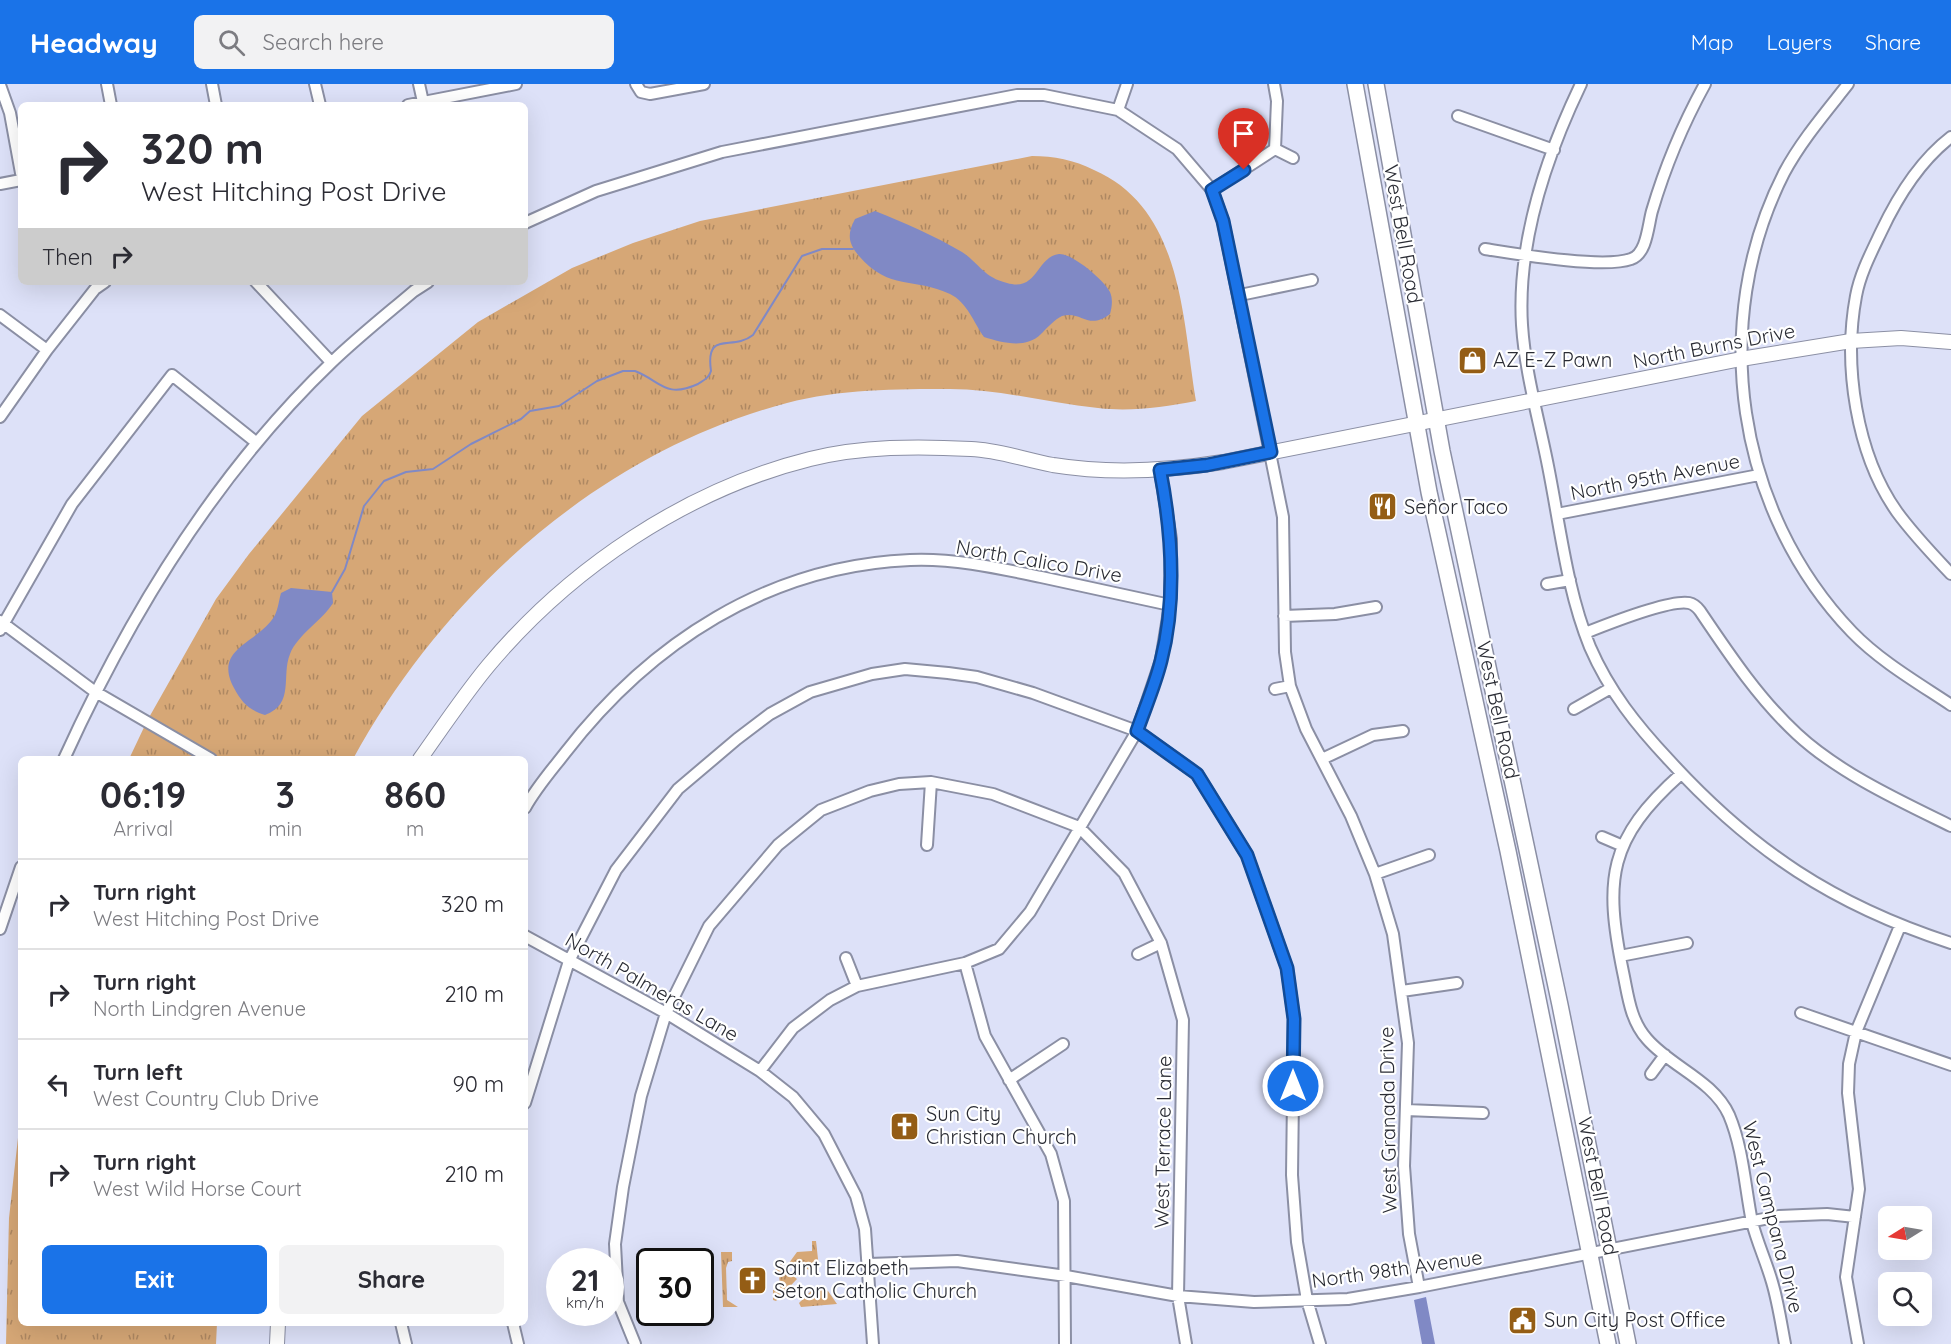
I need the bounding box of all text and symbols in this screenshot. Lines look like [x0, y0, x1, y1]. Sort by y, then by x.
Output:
search box [194, 15, 614, 69]
text: Headway [30, 25, 158, 60]
icon: search [215, 26, 248, 59]
text: Search here [263, 28, 384, 56]
text: Map [1691, 29, 1734, 55]
text: Layers [1767, 29, 1832, 55]
text: Share [1865, 29, 1921, 55]
pin [1218, 108, 1269, 170]
icon: arrive [1227, 117, 1260, 150]
text: 320 m [141, 122, 264, 175]
icon: right [42, 126, 120, 204]
street label: West Bell Road [1379, 163, 1428, 305]
text: West Hitching Post Drive [141, 174, 447, 208]
icon: right [105, 240, 138, 273]
text: Then [42, 243, 93, 271]
street label: North Burns Drive [1631, 318, 1797, 373]
shop icon: AZ E-Z Pawn [1456, 344, 1488, 376]
place label: AZ E-Z Pawn [1493, 347, 1612, 372]
street label: North 95th Avenue [1568, 448, 1742, 505]
restaurant icon: Señor Taco [1367, 491, 1399, 523]
place label: Señor Taco [1404, 494, 1508, 519]
street label: North Calico Drive [954, 534, 1124, 587]
street label: West Bell Road [1472, 639, 1525, 781]
text: 06:19 [100, 772, 186, 817]
text: 3 [276, 772, 295, 817]
text: 860 [384, 772, 446, 817]
text: Arrival [113, 816, 173, 841]
text: min [268, 816, 302, 841]
text: m [406, 816, 424, 841]
text: Turn right [93, 878, 197, 906]
icon: right [42, 888, 75, 921]
text: 320 m [441, 890, 504, 918]
text: West Hitching Post Drive [93, 906, 319, 931]
street label: North Palmeras Lane [561, 927, 743, 1046]
text: Turn right [93, 968, 197, 996]
icon: right [42, 978, 75, 1011]
text: 210 m [445, 980, 504, 1008]
text: North Lindgren Avenue [93, 996, 306, 1021]
street label: West Granada Drive [1373, 1026, 1402, 1214]
position arrow [1261, 1054, 1325, 1118]
street label: West Terrace Lane [1148, 1055, 1177, 1229]
text: Turn left [93, 1058, 183, 1086]
icon: left [42, 1068, 75, 1101]
text: 90 m [453, 1070, 504, 1098]
text: West Country Club Drive [93, 1086, 319, 1111]
place label: Sun City Christian Church [926, 1101, 1077, 1149]
church icon: Sun City Christian Church [889, 1110, 921, 1142]
street label: West Bell Road [1573, 1115, 1624, 1257]
street label: West Campana Drive [1738, 1118, 1809, 1315]
text: Turn right [93, 1148, 197, 1176]
icon: right [42, 1158, 75, 1191]
text: 210 m [445, 1160, 504, 1188]
text: West Wild Horse Court [93, 1176, 302, 1201]
north arrow [1878, 1206, 1932, 1260]
map controls [1878, 1206, 1932, 1326]
street label: North 98th Avenue [1310, 1244, 1484, 1293]
button: Exit [42, 1245, 267, 1314]
button: Share [279, 1245, 504, 1314]
speed limit sign: 30 [636, 1248, 714, 1326]
place label: Saint Elizabeth Seton Catholic Church [774, 1255, 977, 1303]
text: 21 [571, 1261, 599, 1299]
church icon: Saint Elizabeth Seton Catholic Church [737, 1264, 769, 1296]
button: search [1878, 1272, 1932, 1326]
text: km/h [566, 1293, 604, 1312]
public building icon: Sun City Post Office [1507, 1304, 1539, 1336]
place label: Sun City Post Office [1544, 1307, 1726, 1332]

